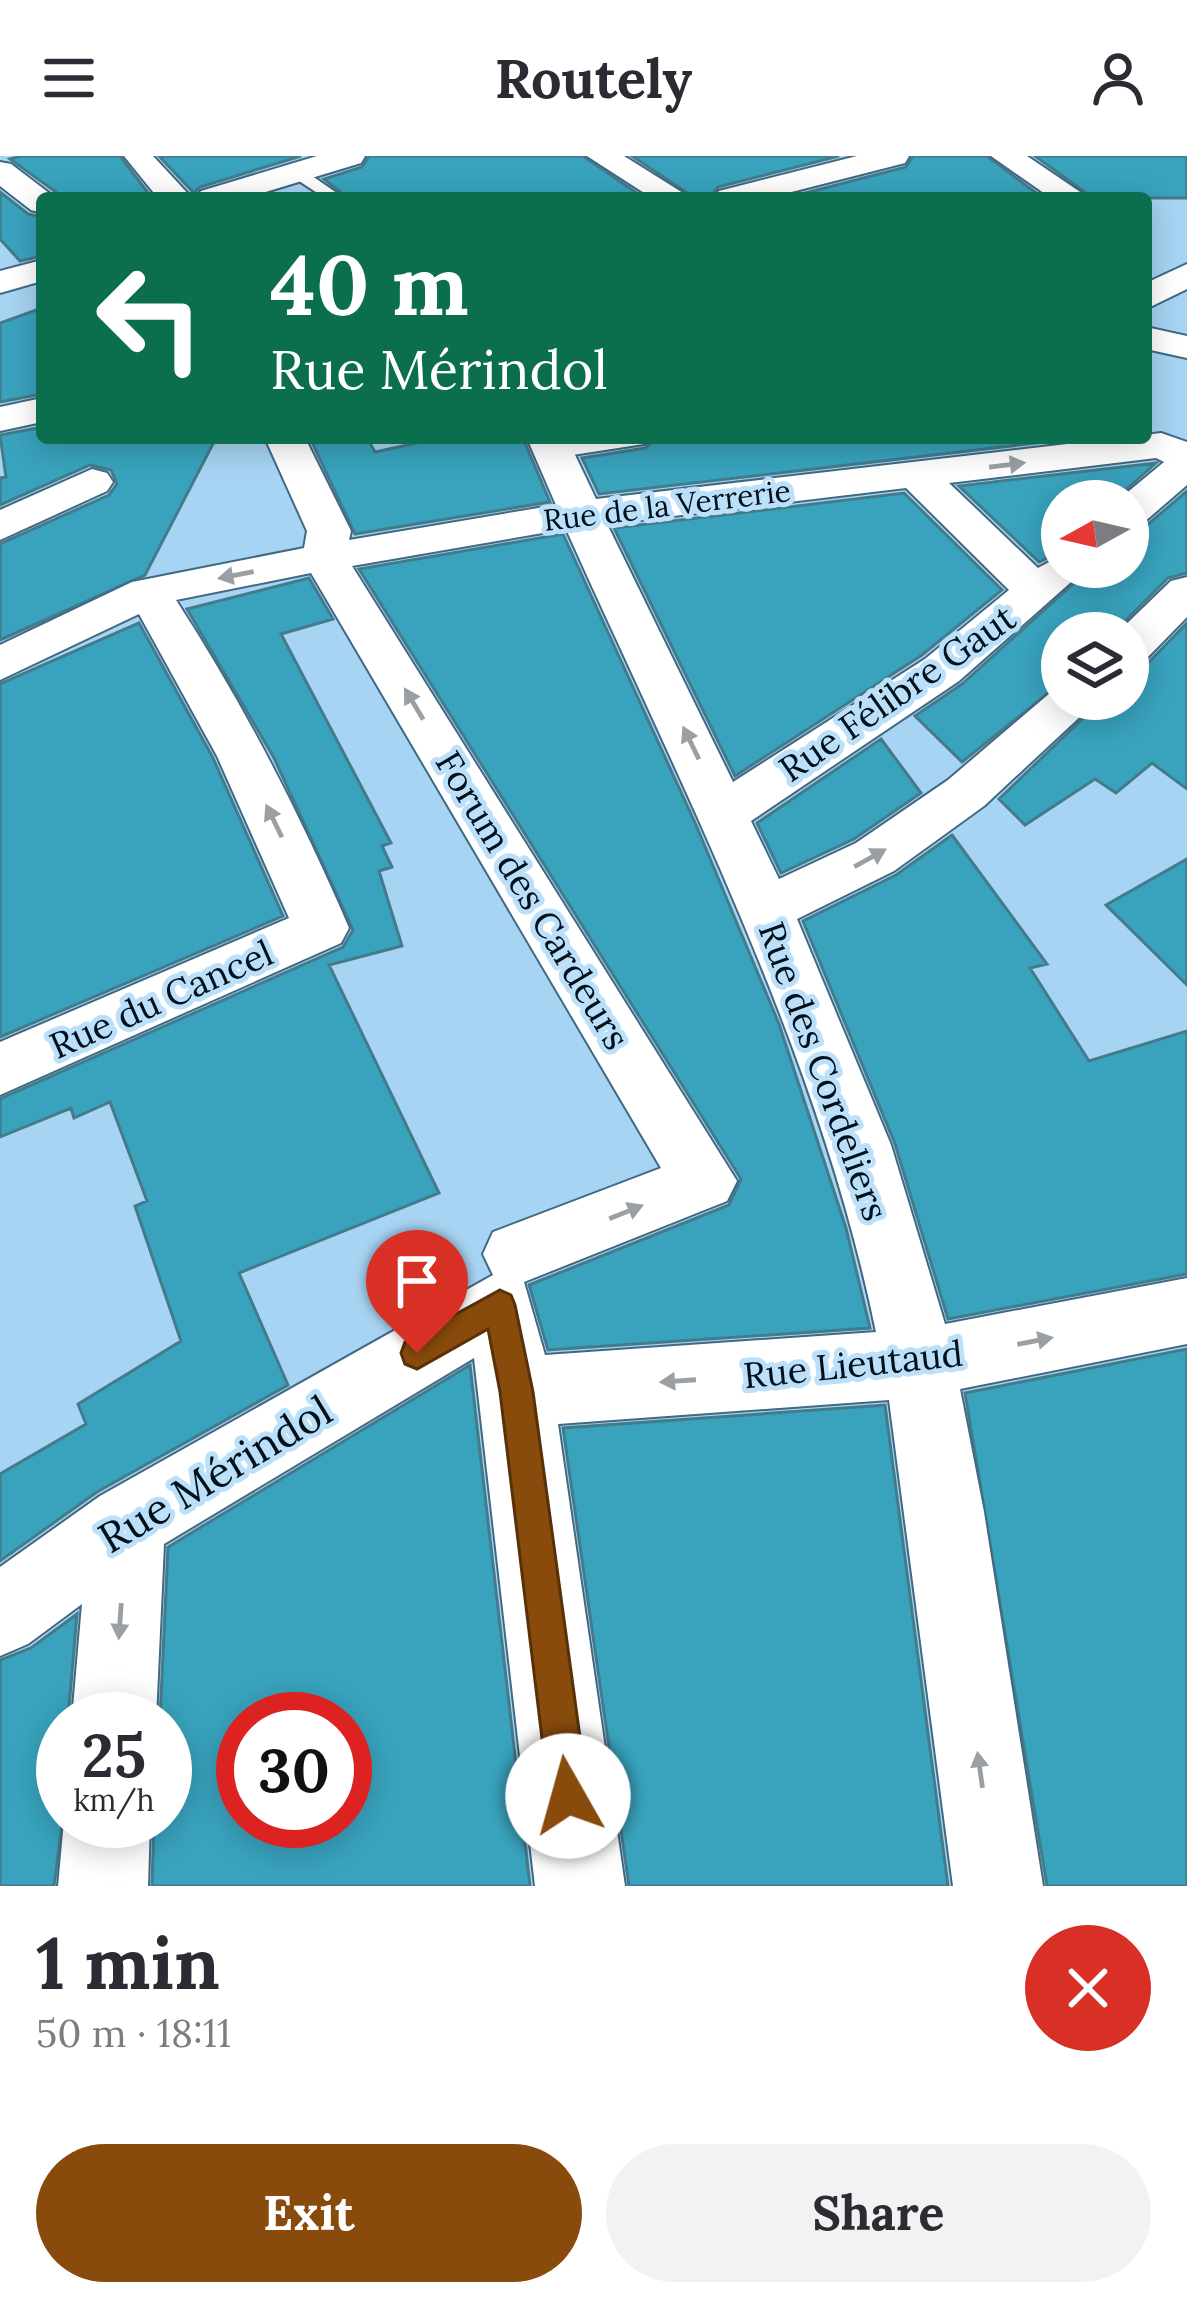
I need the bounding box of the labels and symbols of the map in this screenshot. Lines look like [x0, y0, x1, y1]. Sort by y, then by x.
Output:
one-way arrow [989, 455, 1026, 474]
street label: Rue de la Verrerie [541, 471, 793, 539]
north arrow [1041, 480, 1149, 588]
one-way arrow [217, 566, 255, 585]
street label: Rue Félibre Gaut [770, 594, 1024, 792]
one-way arrow [404, 688, 426, 721]
one-way arrow [681, 725, 701, 760]
street label: Forum des Cardeurs [426, 742, 640, 1058]
one-way arrow [264, 803, 284, 838]
one-way arrow [853, 848, 887, 869]
street label: Rue des Cordeliers [749, 915, 899, 1227]
street label: Rue du Cancel [42, 929, 280, 1069]
one-way arrow [608, 1202, 644, 1221]
pin [366, 1230, 468, 1353]
street label: Rue Lieutaud [741, 1330, 965, 1398]
one-way arrow [1017, 1331, 1055, 1350]
one-way arrow [659, 1371, 696, 1390]
street label: Rue Mérindol [88, 1383, 342, 1565]
one-way arrow [111, 1603, 130, 1640]
speed limit sign: 30 [216, 1692, 372, 1848]
position arrow [505, 1733, 631, 1859]
one-way arrow [971, 1751, 990, 1788]

